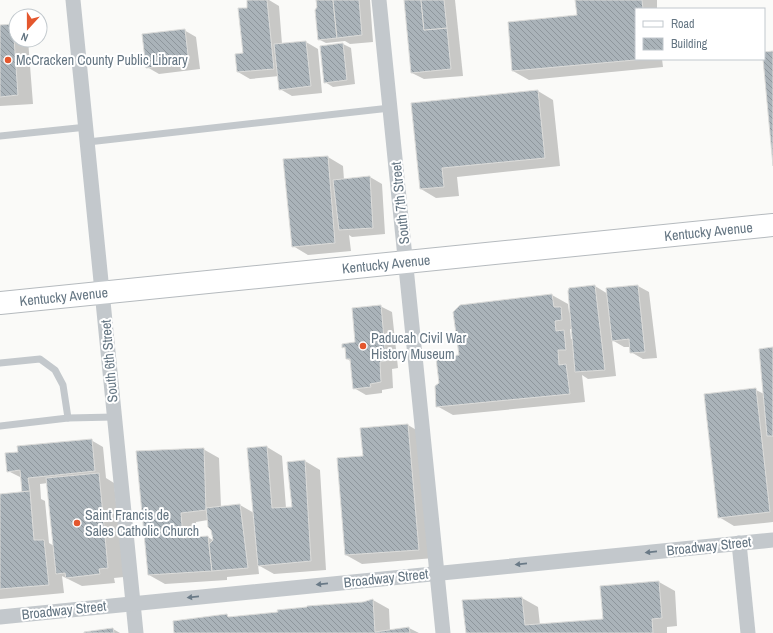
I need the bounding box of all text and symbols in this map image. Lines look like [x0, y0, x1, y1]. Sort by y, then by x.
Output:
north arrow [8, 8, 48, 48]
legend [635, 8, 765, 60]
text: Road [671, 16, 695, 32]
text: N [19, 30, 30, 45]
text: Building [671, 36, 708, 52]
place label: McCracken County Public Library [16, 51, 188, 69]
marker: McCracken County Public Library [3, 55, 13, 65]
street label: South 7th Street [387, 161, 413, 245]
street label: Kentucky Avenue [663, 218, 753, 245]
street label: Kentucky Avenue [341, 251, 431, 277]
street label: Kentucky Avenue [19, 283, 109, 310]
street label: South 6th Street [96, 319, 122, 403]
place label: Paducah Civil War History Museum [371, 329, 466, 363]
marker: Paducah Civil War History Museum [358, 341, 368, 351]
place label: Saint Francis de Sales Catholic Church [85, 506, 199, 540]
marker: Saint Francis de Sales Catholic Church [72, 518, 82, 528]
street label: Broadway Street [666, 533, 752, 559]
one-way arrow [645, 549, 657, 555]
one-way arrow [515, 561, 527, 568]
street label: Broadway Street [343, 565, 429, 591]
one-way arrow [316, 581, 328, 587]
one-way arrow [187, 594, 199, 600]
street label: Broadway Street [21, 597, 107, 623]

